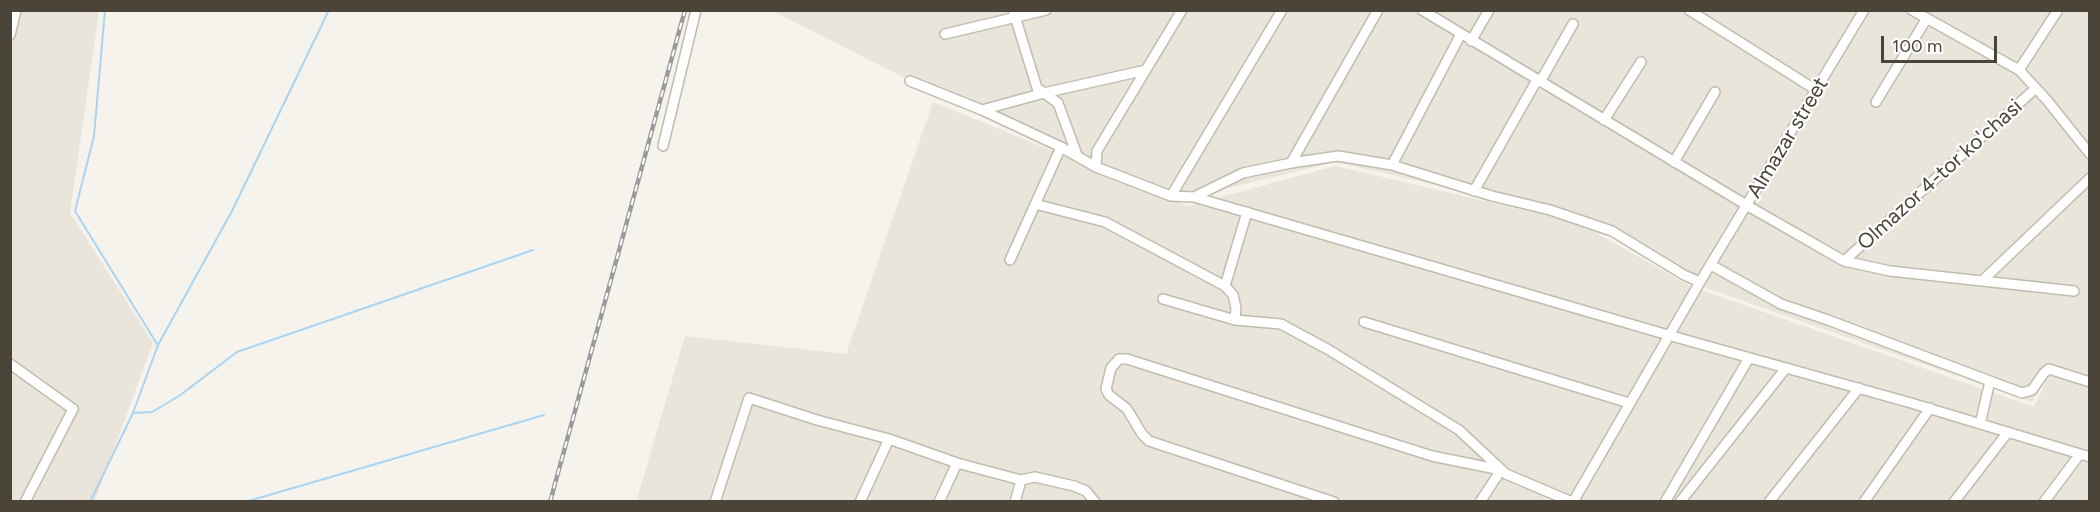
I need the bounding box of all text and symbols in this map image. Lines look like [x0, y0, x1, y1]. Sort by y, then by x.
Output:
scale bar [1884, 24, 2000, 62]
text: 100 m [1892, 35, 1942, 57]
street label: Almazar street [1742, 73, 1834, 203]
street label: Olmazor 4-tor ko'chasi [1852, 94, 2028, 256]

